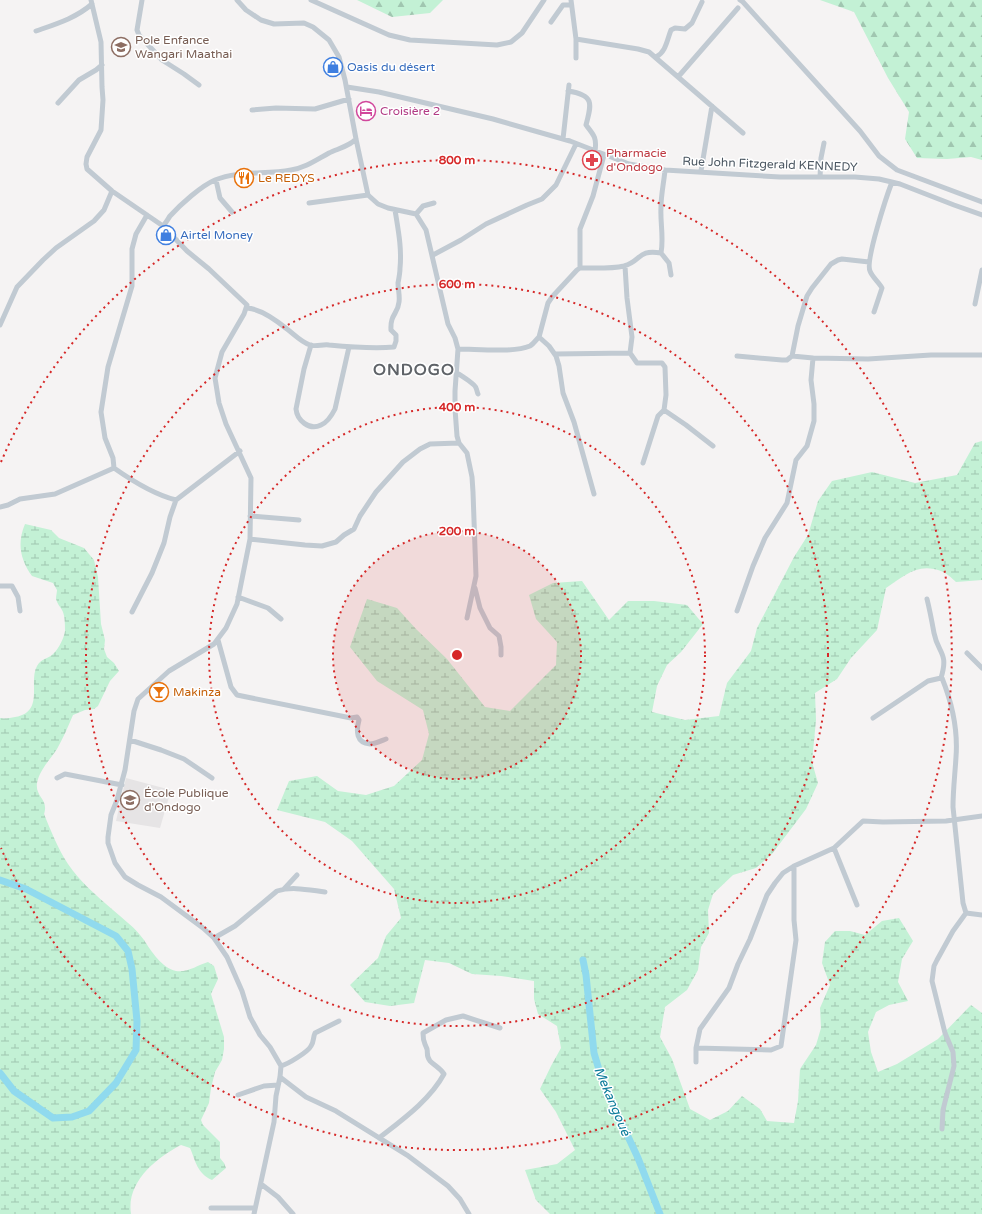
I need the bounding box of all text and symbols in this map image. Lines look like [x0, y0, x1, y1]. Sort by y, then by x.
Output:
place label: Pole Enfance Wangari Maathai [135, 33, 232, 61]
school or university icon: Pole Enfance Wangari Maathai [110, 36, 132, 58]
shop icon: Oasis du désert [322, 56, 344, 78]
place label: Oasis du désert [347, 60, 436, 74]
hotel icon: Croisière 2 [355, 100, 377, 122]
place label: Croisière 2 [380, 104, 440, 118]
place label: Pharmacie d'Ondogo [606, 146, 667, 174]
pharmacy icon: Pharmacie d'Ondogo [581, 149, 603, 171]
text: 800 m [439, 153, 475, 167]
street label: Rue John Fitzgerald KENNEDY [682, 154, 858, 174]
restaurant icon: Le REDYS [233, 167, 255, 189]
place label: Le REDYS [258, 171, 315, 185]
shop icon: Airtel Money [155, 224, 177, 246]
place label: Airtel Money [180, 228, 254, 242]
text: 600 m [439, 277, 475, 291]
district label: ONDOGO [373, 360, 455, 380]
text: 400 m [439, 400, 475, 414]
text: 200 m [439, 524, 475, 538]
centre of rings [450, 648, 464, 662]
bar icon: Makinza [148, 681, 170, 703]
place label: Makinza [173, 685, 221, 699]
place label: École Publique d'Ondogo [144, 786, 229, 814]
school or university icon: École Publique d'Ondogo [119, 789, 141, 811]
water label: Mekangoué [590, 1065, 634, 1139]

